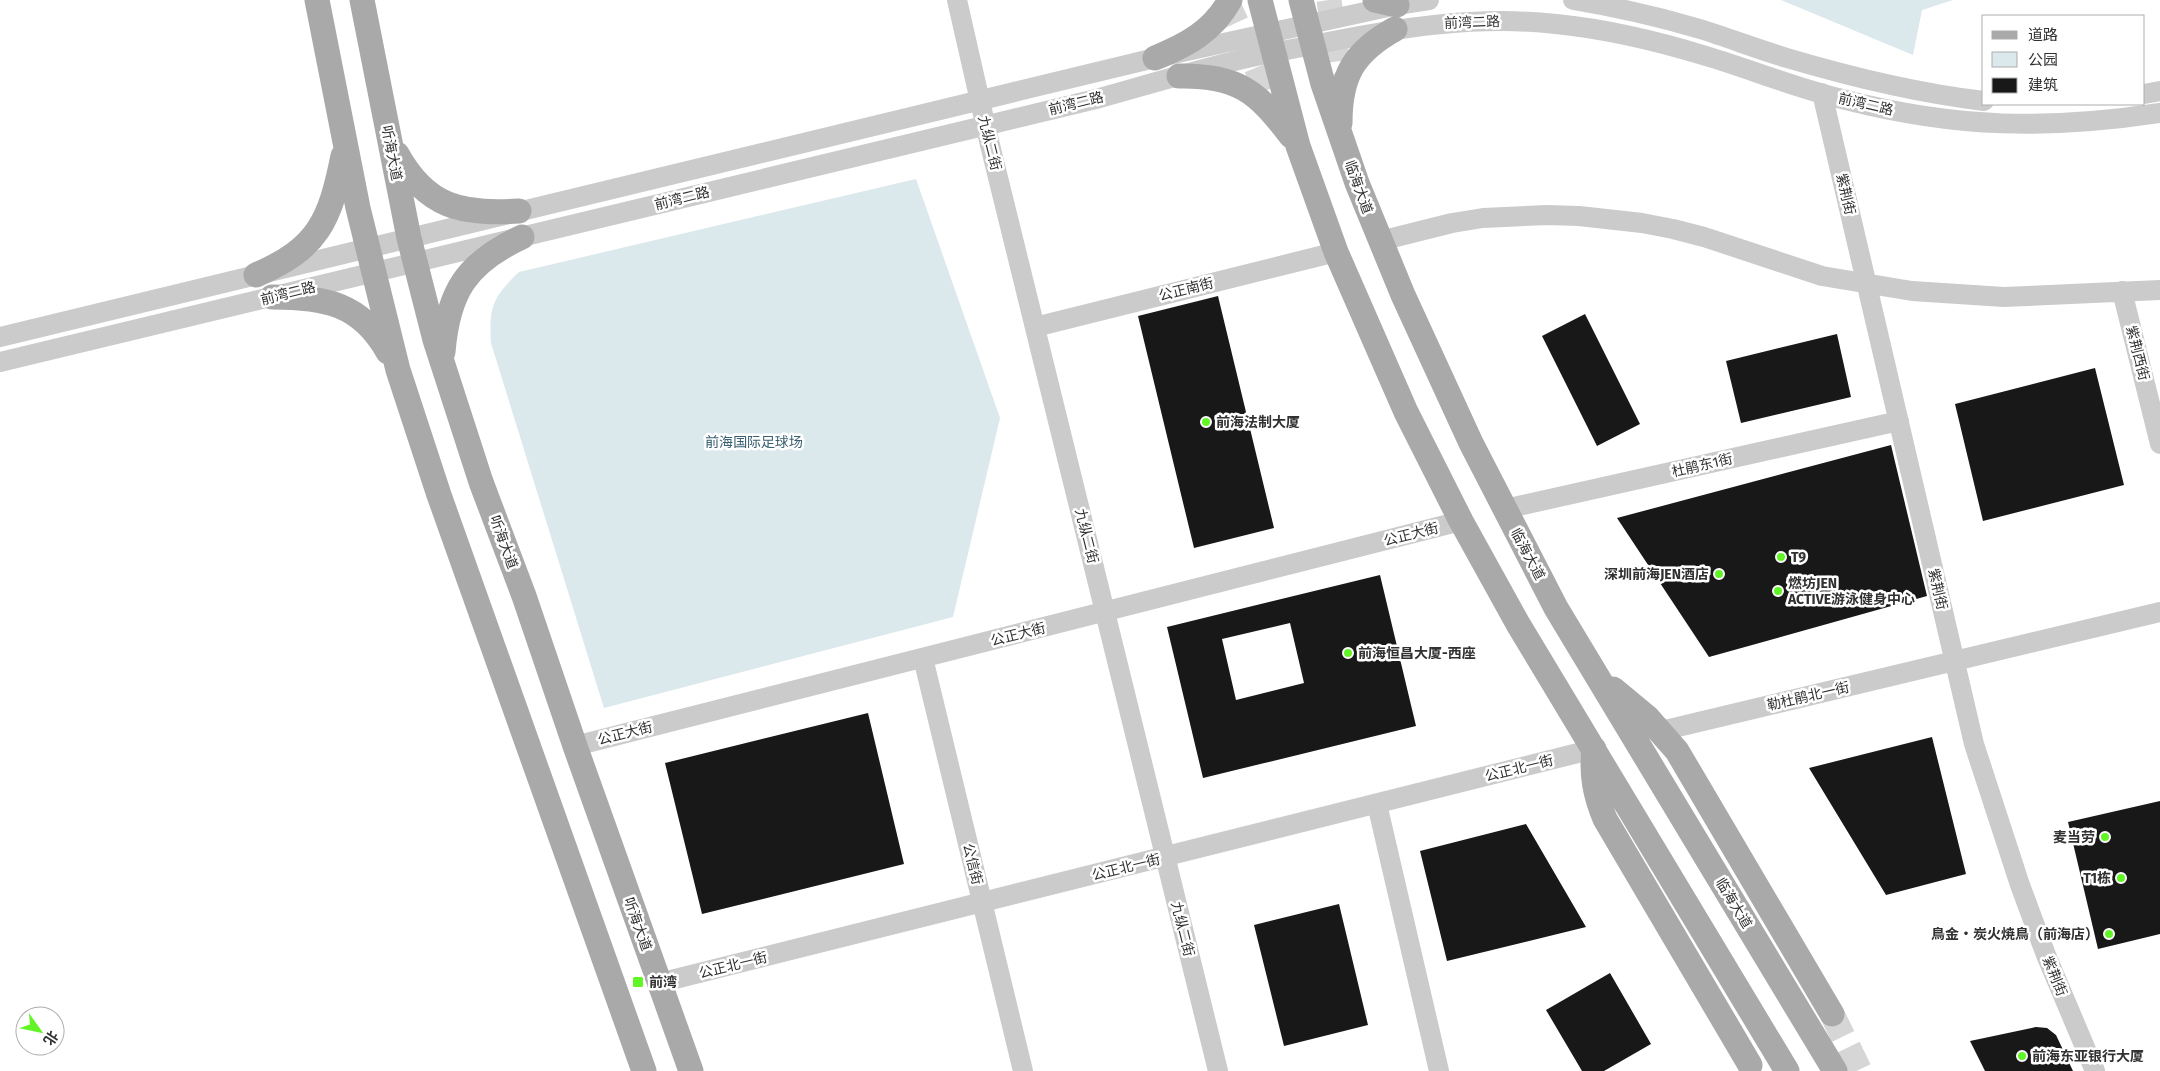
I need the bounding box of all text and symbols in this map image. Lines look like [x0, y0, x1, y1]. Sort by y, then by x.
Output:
street label: 前湾二路 [1444, 13, 1500, 32]
legend [1982, 15, 2145, 105]
text: 道路 [2028, 26, 2058, 44]
text: 公园 [2028, 51, 2058, 69]
text: 建筑 [2028, 76, 2058, 94]
street label: 前湾二路 [1047, 88, 1105, 119]
street label: 前湾二路 [1837, 90, 1895, 119]
street label: 九纵二街 [974, 114, 1005, 172]
street label: 听海大道 [378, 124, 405, 182]
street label: 临海大道 [1341, 158, 1376, 216]
street label: 紫荆街 [1833, 172, 1859, 216]
street label: 前湾二路 [653, 183, 711, 214]
street label: 公正南街 [1157, 274, 1215, 305]
street label: 前湾二路 [259, 278, 317, 309]
street label: 紫荆西街 [2122, 324, 2153, 382]
place label: 前海法制大厦 [1216, 414, 1300, 431]
marker: 前海法制大厦 [1200, 416, 1212, 428]
park label: 前海国际足球场 [705, 434, 803, 451]
street label: 杜鹃东1街 [1670, 450, 1734, 481]
street label: 九纵二街 [1071, 507, 1102, 565]
street label: 听海大道 [486, 513, 521, 571]
street label: 公正大街 [1382, 519, 1440, 550]
street label: 临海大道 [1507, 526, 1548, 583]
place label: T9 [1791, 549, 1806, 566]
marker: T9 [1775, 551, 1787, 563]
place label: 深圳前海JEN酒店 [1604, 566, 1709, 583]
street label: 紫荆街 [1925, 567, 1951, 611]
marker: 深圳前海JEN酒店 [1713, 568, 1725, 580]
place label: 燃坊JEN ACTIVE游泳健身中心 [1787, 575, 1915, 608]
marker: 燃坊JEN ACTIVE游泳健身中心 [1772, 585, 1784, 597]
street label: 公正大街 [989, 619, 1047, 650]
place label: 前海恒昌大厦-西座 [1358, 645, 1476, 662]
marker: 前海恒昌大厦-西座 [1342, 647, 1354, 659]
street label: 勒杜鹃北一街 [1765, 679, 1851, 714]
street label: 公正大街 [596, 718, 654, 749]
street label: 公正北一街 [1483, 752, 1555, 785]
place label: 麦当劳 [2053, 829, 2095, 846]
marker: 麦当劳 [2099, 831, 2111, 843]
street label: 公信街 [959, 842, 986, 887]
street label: 公正北一街 [1090, 851, 1162, 884]
place label: T1栋 [2083, 870, 2111, 887]
marker: T1栋 [2115, 872, 2127, 884]
street label: 临海大道 [1712, 875, 1755, 932]
street label: 听海大道 [620, 895, 655, 953]
street label: 九纵二街 [1167, 900, 1198, 958]
place label: 鳥金・炭火焼鳥（前海店） [1931, 926, 2099, 943]
marker: 鳥金・炭火焼鳥（前海店） [2103, 928, 2115, 940]
street label: 公正北一街 [697, 949, 769, 982]
street label: 紫荆街 [2039, 954, 2070, 999]
place label: 前湾 [649, 974, 677, 991]
marker: 前湾 [631, 975, 645, 989]
north arrow [15, 1006, 65, 1056]
text: 北 [40, 1027, 61, 1048]
place label: 前海东亚银行大厦 [2032, 1048, 2144, 1065]
marker: 前海东亚银行大厦 [2016, 1050, 2028, 1062]

